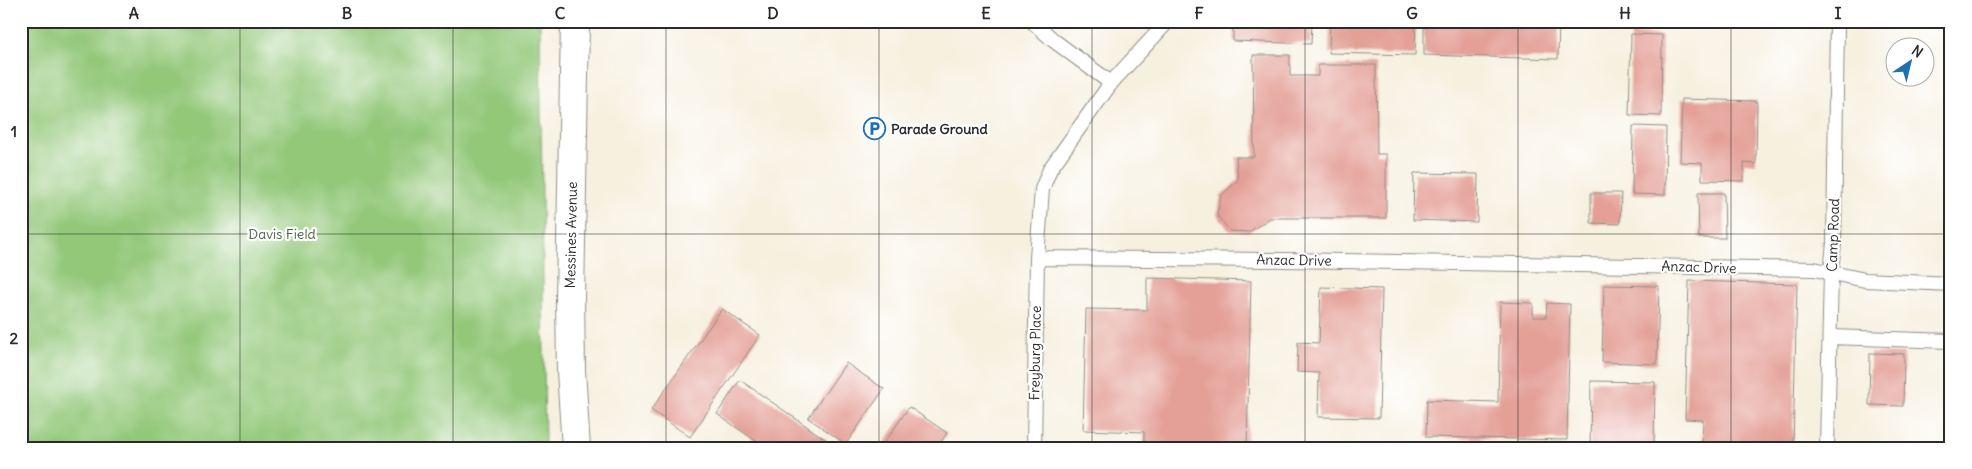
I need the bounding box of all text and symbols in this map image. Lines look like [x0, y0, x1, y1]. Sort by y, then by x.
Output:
text: A [129, 3, 139, 23]
text: B [342, 3, 353, 23]
text: C [555, 3, 566, 23]
text: D [767, 3, 779, 23]
text: E [981, 3, 991, 23]
text: F [1194, 3, 1204, 23]
text: G [1406, 3, 1418, 23]
text: H [1619, 3, 1631, 23]
text: I [1835, 3, 1842, 23]
north arrow [1884, 38, 1934, 88]
text: N [1908, 41, 1927, 62]
parking icon: Parade Ground [863, 117, 887, 141]
place label: Parade Ground [891, 120, 988, 138]
text: 1 [11, 121, 17, 141]
street label: Messines Avenue [561, 181, 581, 289]
street label: Camp Road [1823, 198, 1843, 272]
park label: Davis Field [248, 225, 316, 243]
street label: Anzac Drive [1256, 250, 1332, 270]
street label: Anzac Drive [1661, 257, 1737, 277]
street label: Freyburg Place [1025, 306, 1045, 400]
text: 2 [10, 328, 19, 348]

